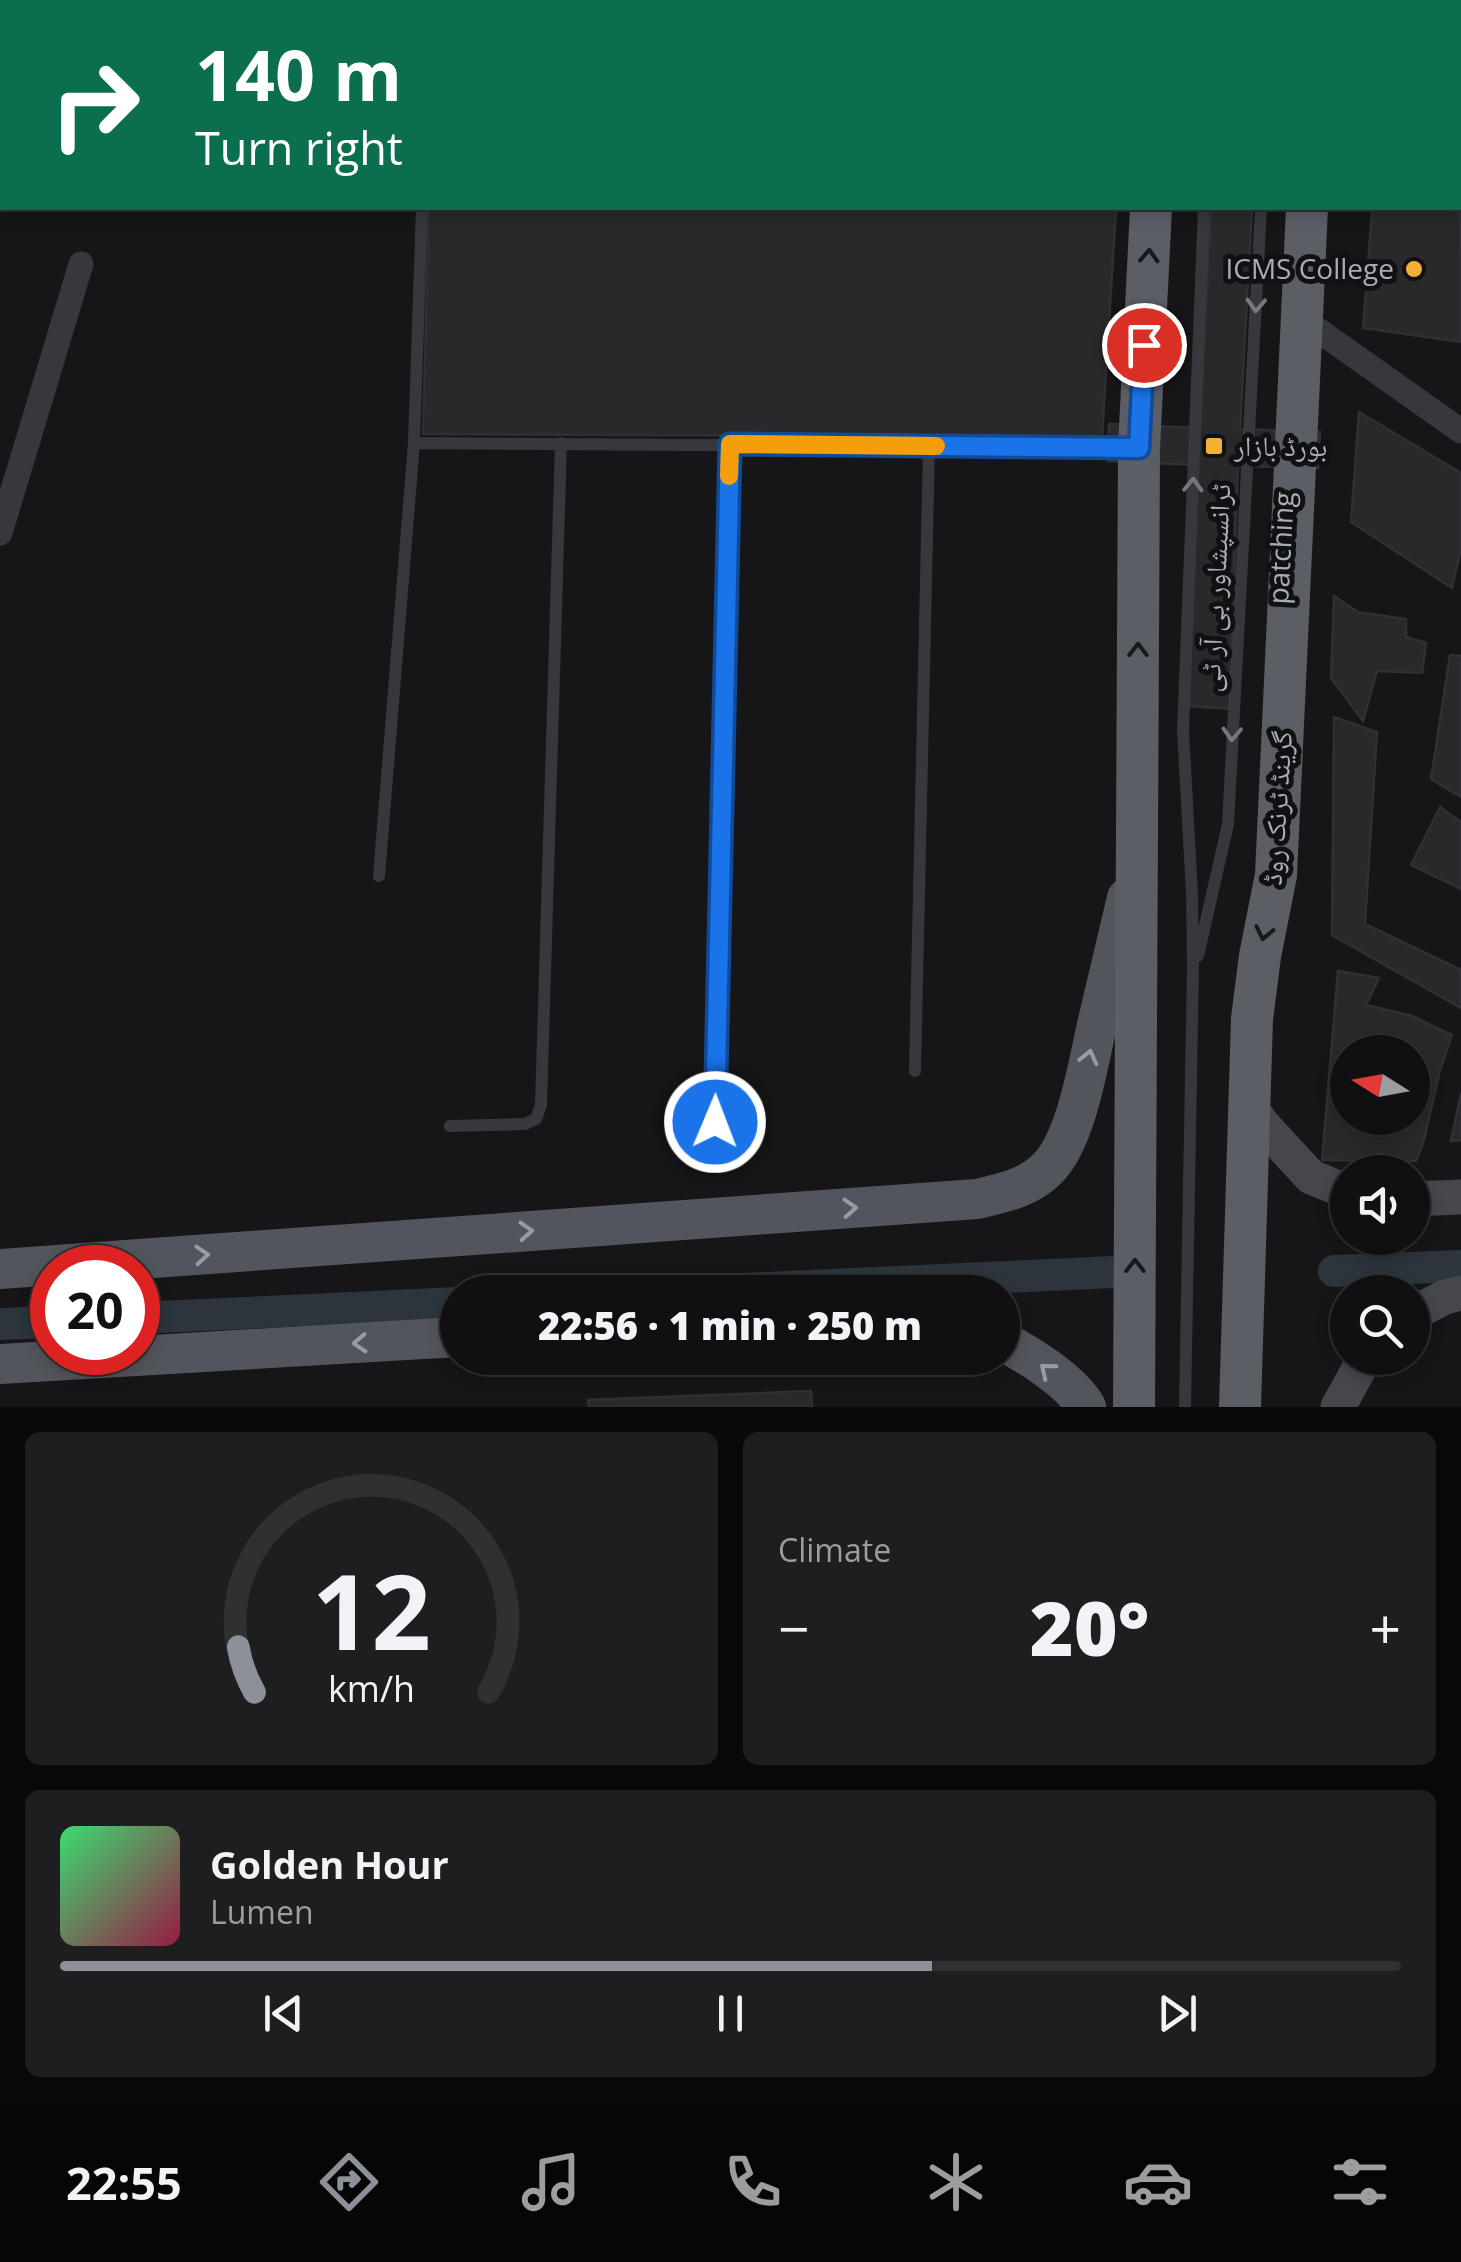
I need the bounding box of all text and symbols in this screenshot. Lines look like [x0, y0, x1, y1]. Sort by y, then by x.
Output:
text: 140 m [195, 26, 402, 122]
icon: right [30, 40, 160, 170]
text: Turn right [195, 117, 403, 178]
one-way arrow [1138, 247, 1159, 263]
place label: ICMS College [1225, 249, 1394, 287]
marker: ICMS College [1403, 258, 1425, 280]
one-way arrow [1246, 297, 1267, 313]
pin [1102, 303, 1187, 388]
icon: arrive [1117, 318, 1172, 373]
place label: بورڈ بازار [1233, 426, 1328, 464]
marker: بورڈ بازار [1203, 435, 1225, 457]
one-way arrow [1182, 477, 1203, 493]
street label: ٹرانسپشاور بی آر ٹی [1190, 483, 1238, 693]
street label: patching [1258, 491, 1302, 605]
one-way arrow [1127, 642, 1149, 658]
one-way arrow [1222, 727, 1243, 743]
street label: گرینڈ ٹرنک روڈ [1252, 729, 1300, 886]
one-way arrow [1255, 924, 1276, 941]
north arrow [1330, 1035, 1430, 1135]
map controls [1330, 1035, 1430, 1375]
one-way arrow [1077, 1049, 1098, 1066]
position arrow [663, 1070, 767, 1174]
button: sound [1330, 1155, 1430, 1255]
one-way arrow [843, 1198, 859, 1219]
one-way arrow [519, 1221, 535, 1243]
one-way arrow [194, 1244, 210, 1266]
speed limit sign: 20 [30, 1245, 160, 1375]
one-way arrow [1124, 1257, 1146, 1272]
button: search [1330, 1275, 1430, 1375]
text: 22:56 · 1 min · 250 m [538, 1299, 922, 1351]
one-way arrow [352, 1332, 368, 1353]
one-way arrow [1041, 1364, 1059, 1382]
text: Climate [778, 1528, 891, 1571]
text: 12 [312, 1539, 431, 1680]
text: 20° [1030, 1576, 1149, 1678]
text: − [778, 1590, 809, 1665]
text: + [1370, 1590, 1401, 1665]
text: km/h [328, 1664, 415, 1712]
text: Golden Hour [210, 1838, 449, 1890]
text: Lumen [210, 1890, 314, 1933]
icon: previous [256, 1986, 311, 2041]
icon: pause [703, 1986, 758, 2041]
icon: next [1150, 1986, 1205, 2041]
icon: directions [314, 2147, 384, 2217]
icon: music [516, 2147, 586, 2217]
icon: phone [718, 2147, 788, 2217]
icon: climate [921, 2147, 991, 2217]
icon: car [1123, 2147, 1193, 2217]
icon: filters [1325, 2147, 1395, 2217]
text: 22:55 [66, 2152, 182, 2213]

